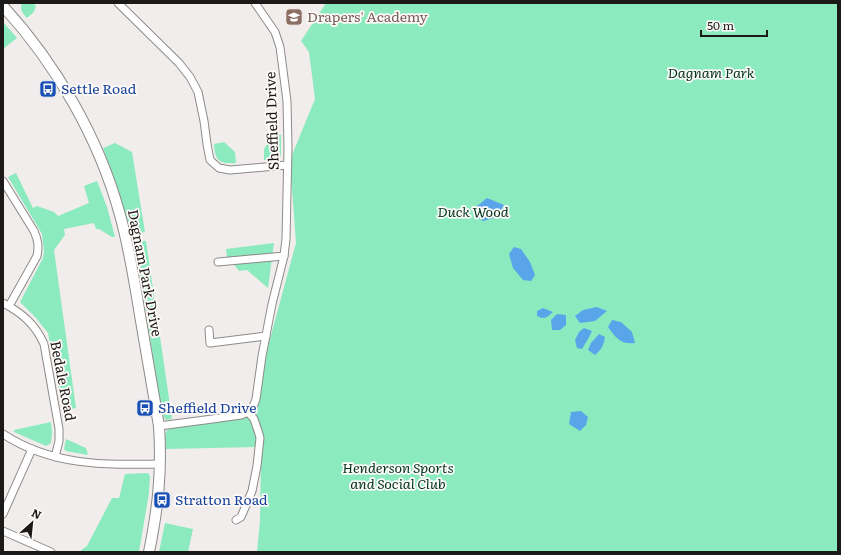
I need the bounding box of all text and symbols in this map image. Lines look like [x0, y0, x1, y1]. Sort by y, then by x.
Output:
place label: Drapers' Academy [307, 6, 429, 26]
school or university icon: Drapers' Academy [284, 7, 304, 27]
scale bar [701, 12, 767, 38]
text: 50 m [707, 16, 734, 34]
park label: Dagnam Park [667, 62, 755, 82]
street label: Sheffield Drive [259, 71, 283, 171]
place label: Settle Road [61, 78, 137, 98]
bus stop icon: Settle Road [38, 79, 58, 99]
park label: Duck Wood [437, 201, 509, 221]
street label: Dagnam Park Drive [124, 207, 168, 338]
street label: Bedale Road [46, 339, 82, 423]
place label: Sheffield Drive [158, 397, 257, 417]
bus stop icon: Sheffield Drive [135, 398, 155, 418]
park label: Henderson Sports and Social Club [342, 457, 454, 493]
place label: Stratton Road [175, 489, 268, 509]
bus stop icon: Stratton Road [152, 490, 172, 510]
north arrow [12, 503, 52, 543]
text: N [29, 504, 45, 522]

